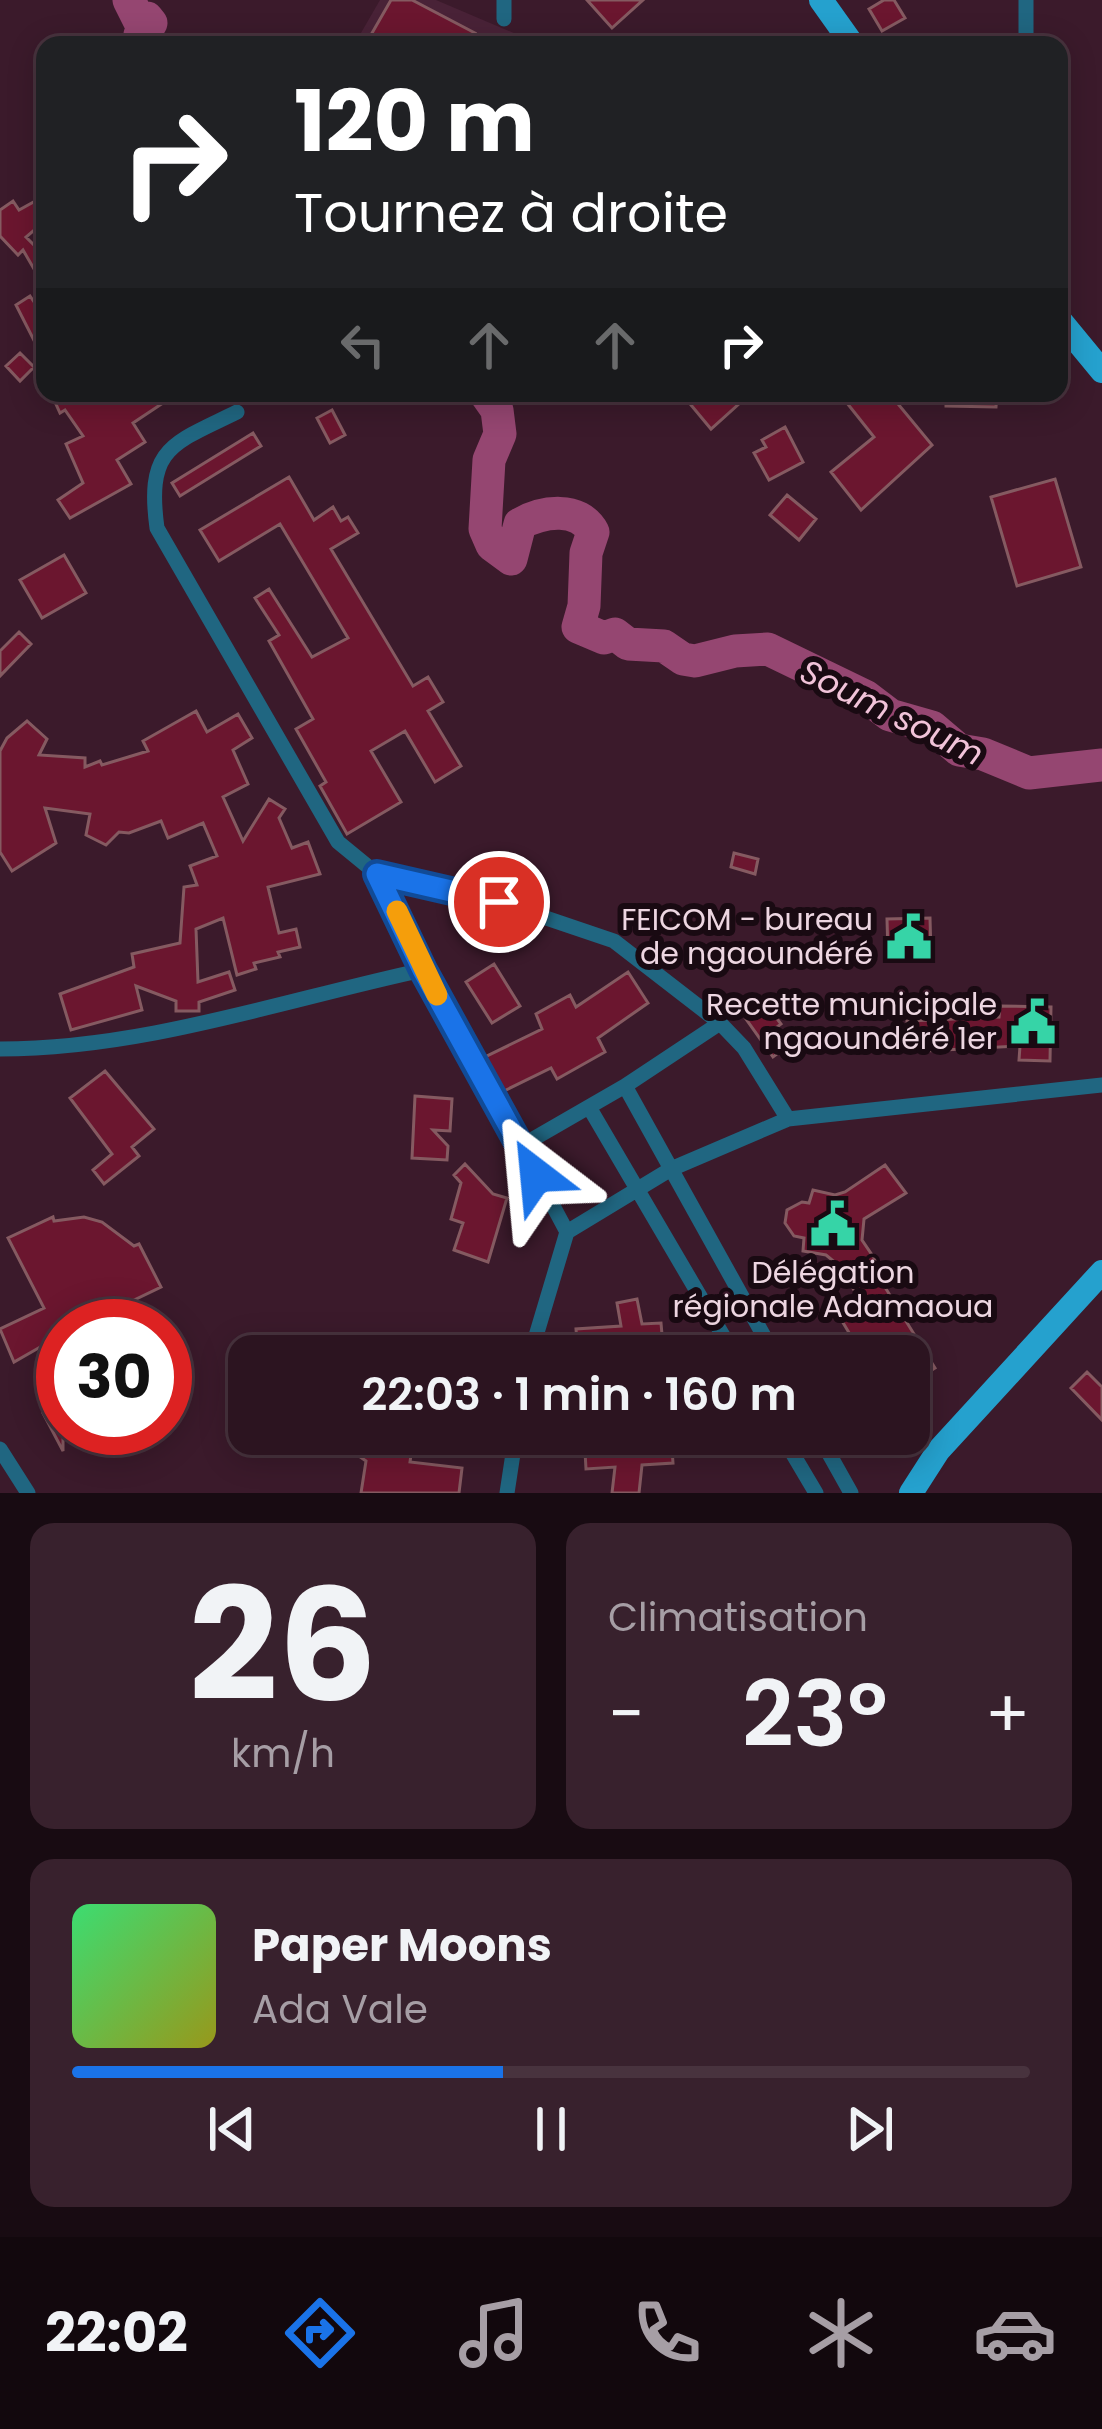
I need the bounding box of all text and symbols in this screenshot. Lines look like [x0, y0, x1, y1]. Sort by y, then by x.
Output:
text: 120 m [294, 63, 535, 180]
icon: right [96, 84, 252, 240]
text: Tournez à droite [294, 175, 728, 251]
icon: left [330, 312, 396, 378]
icon: ahead [456, 312, 522, 378]
icon: ahead [582, 312, 648, 378]
icon: right [708, 312, 774, 378]
water label: Soum soum [792, 648, 991, 777]
pin [448, 851, 550, 953]
icon: arrive [466, 869, 532, 935]
place label: FEICOM - bureau de ngaoundéré [621, 898, 873, 975]
public building icon: FEICOM - bureau de ngaoundéré [884, 912, 934, 962]
place label: Recette municipale ngaoundéré 1er [706, 983, 997, 1060]
public building icon: Recette municipale ngaoundéré 1er [1008, 997, 1058, 1047]
position arrow [473, 1112, 599, 1238]
public building icon: Délégation régionale Adamaoua [808, 1199, 858, 1249]
place label: Délégation régionale Adamaoua [673, 1251, 993, 1328]
speed limit sign: 30 [36, 1299, 192, 1455]
text: 22:03 · 1 min · 160 m [361, 1363, 797, 1426]
text: 26 [189, 1536, 377, 1755]
text: Climatisation [608, 1590, 868, 1645]
text: 23° [742, 1651, 887, 1778]
text: − [608, 1668, 644, 1760]
text: + [985, 1668, 1030, 1760]
text: km/h [231, 1726, 335, 1781]
text: Paper Moons [252, 1914, 552, 1977]
text: Ada Vale [252, 1982, 428, 2037]
icon: previous [199, 2096, 265, 2162]
icon: pause [518, 2096, 584, 2162]
icon: next [837, 2096, 903, 2162]
icon: directions [278, 2291, 362, 2375]
icon: music [452, 2291, 536, 2375]
icon: phone [625, 2291, 709, 2375]
icon: climate [799, 2291, 883, 2375]
icon: car [973, 2291, 1057, 2375]
text: 22:02 [45, 2295, 188, 2371]

